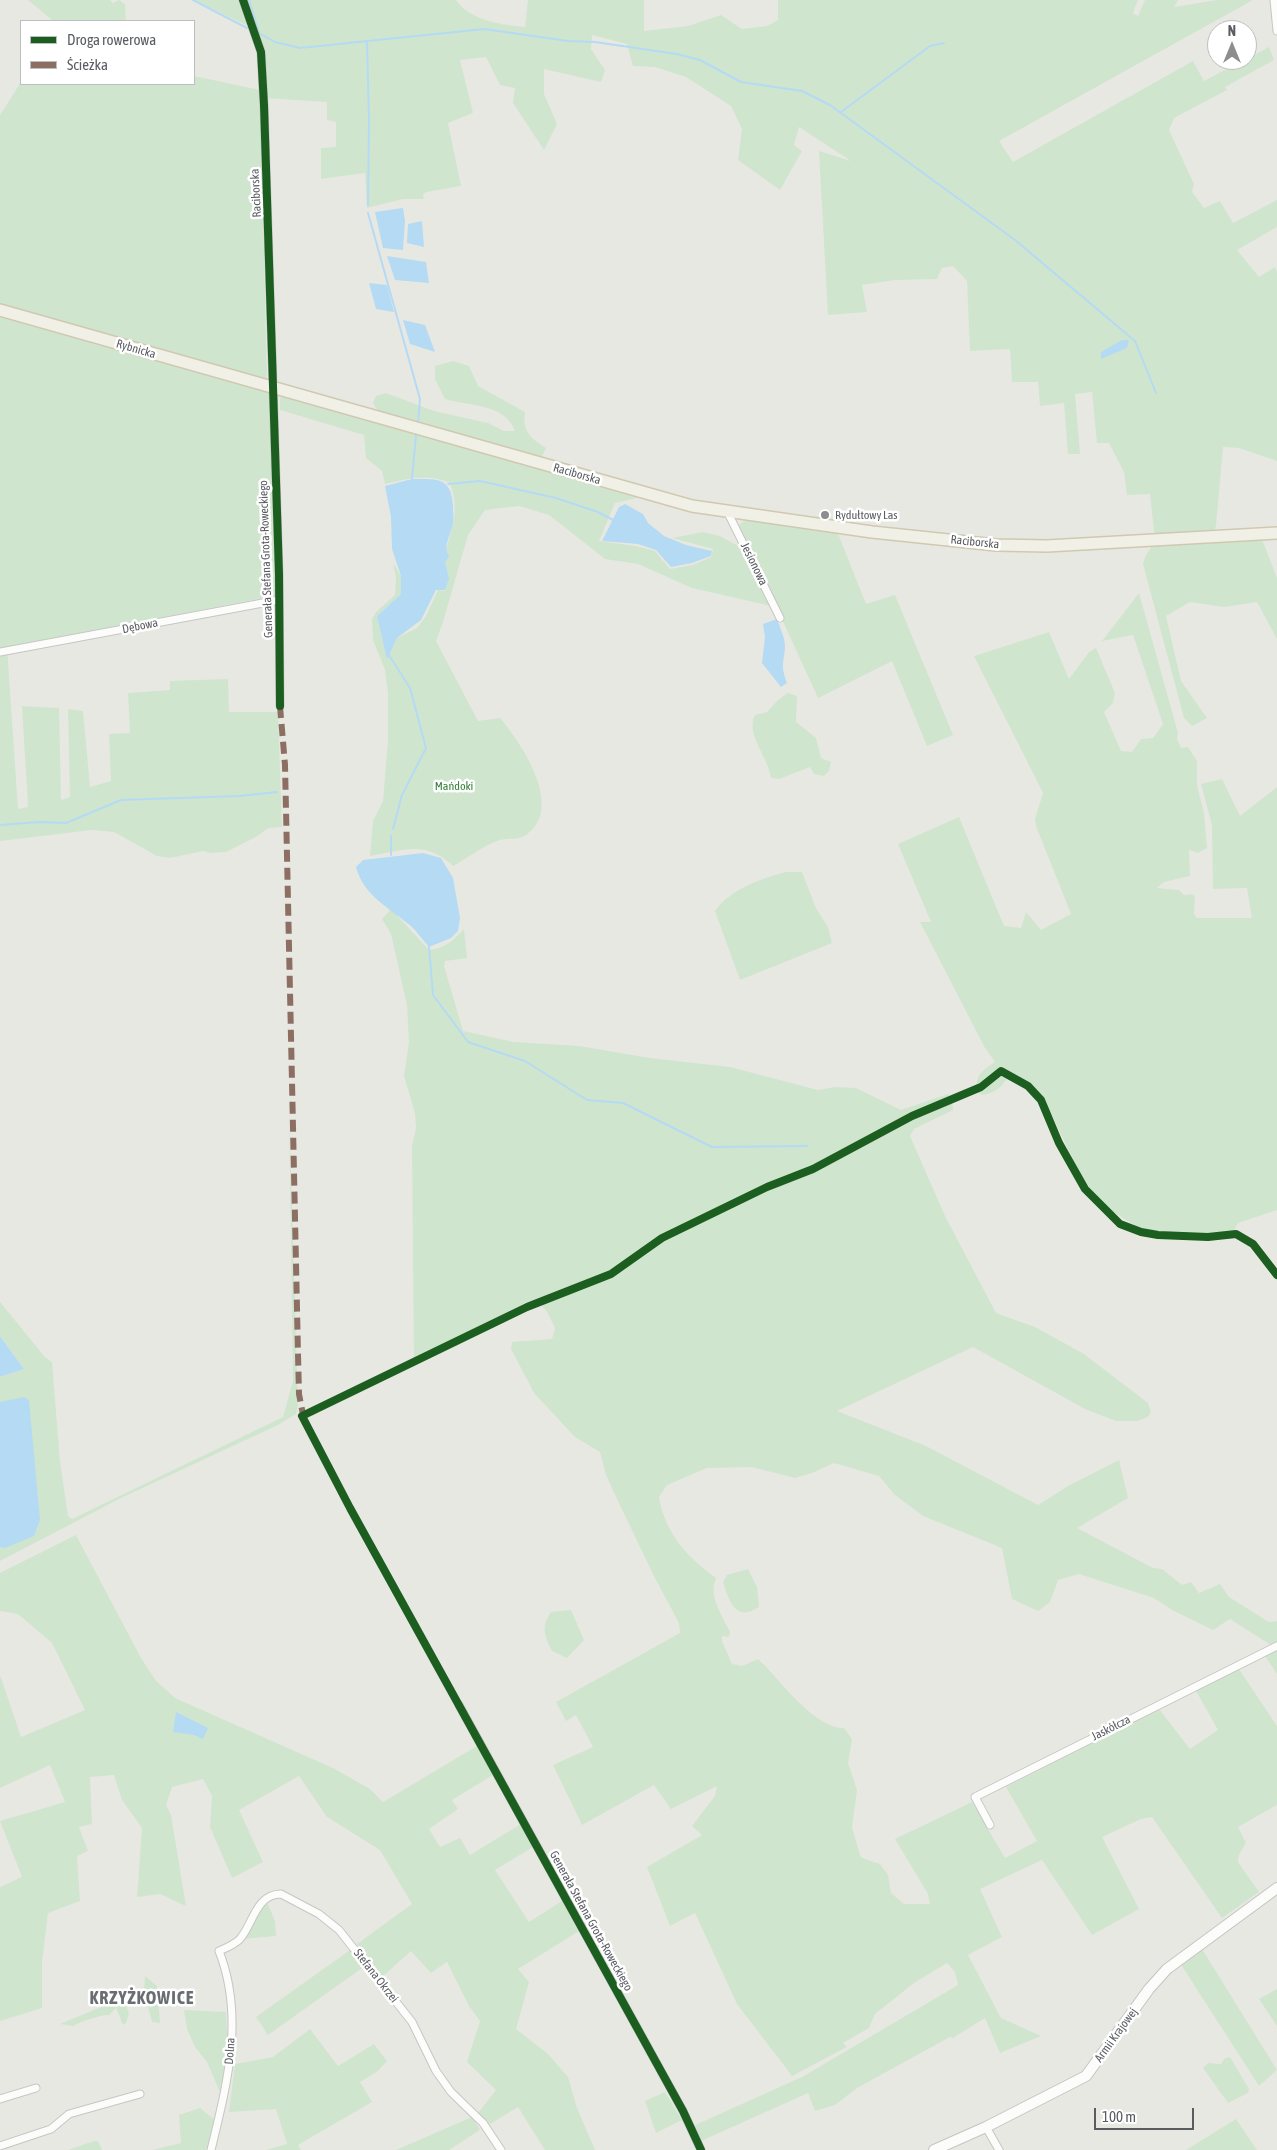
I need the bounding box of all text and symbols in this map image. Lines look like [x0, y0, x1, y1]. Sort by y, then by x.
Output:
legend [20, 20, 195, 85]
north arrow [1207, 20, 1257, 70]
text: N [1228, 23, 1236, 39]
text: Droga rowerowa [67, 31, 156, 48]
text: Ścieżka [67, 56, 108, 73]
street label: Raciborska [248, 168, 264, 218]
street label: Rybnicka [115, 336, 157, 362]
street label: Raciborska [552, 460, 602, 488]
street label: Generała Stefana Grota-Roweckiego [256, 480, 276, 638]
place label: Rydułtowy Las [835, 508, 898, 522]
marker: Rydułtowy Las [819, 509, 831, 521]
street label: Raciborska [950, 532, 1000, 552]
street label: Jesionowa [737, 540, 771, 588]
street label: Dębowa [121, 615, 159, 637]
park label: Mańdoki [435, 779, 473, 793]
street label: Jaskółcza [1089, 1712, 1133, 1744]
street label: Generała Stefana Grota-Roweckiego [546, 1849, 636, 1993]
street label: Stefana Okrzei [351, 1946, 401, 2006]
district label: KRZYŻKOWICE [88, 1987, 196, 2009]
street label: Armii Krajowej [1092, 2005, 1140, 2065]
street label: Dolna [222, 2037, 238, 2065]
scale bar [1097, 2098, 1197, 2130]
text: 100 m [1102, 2108, 1136, 2125]

